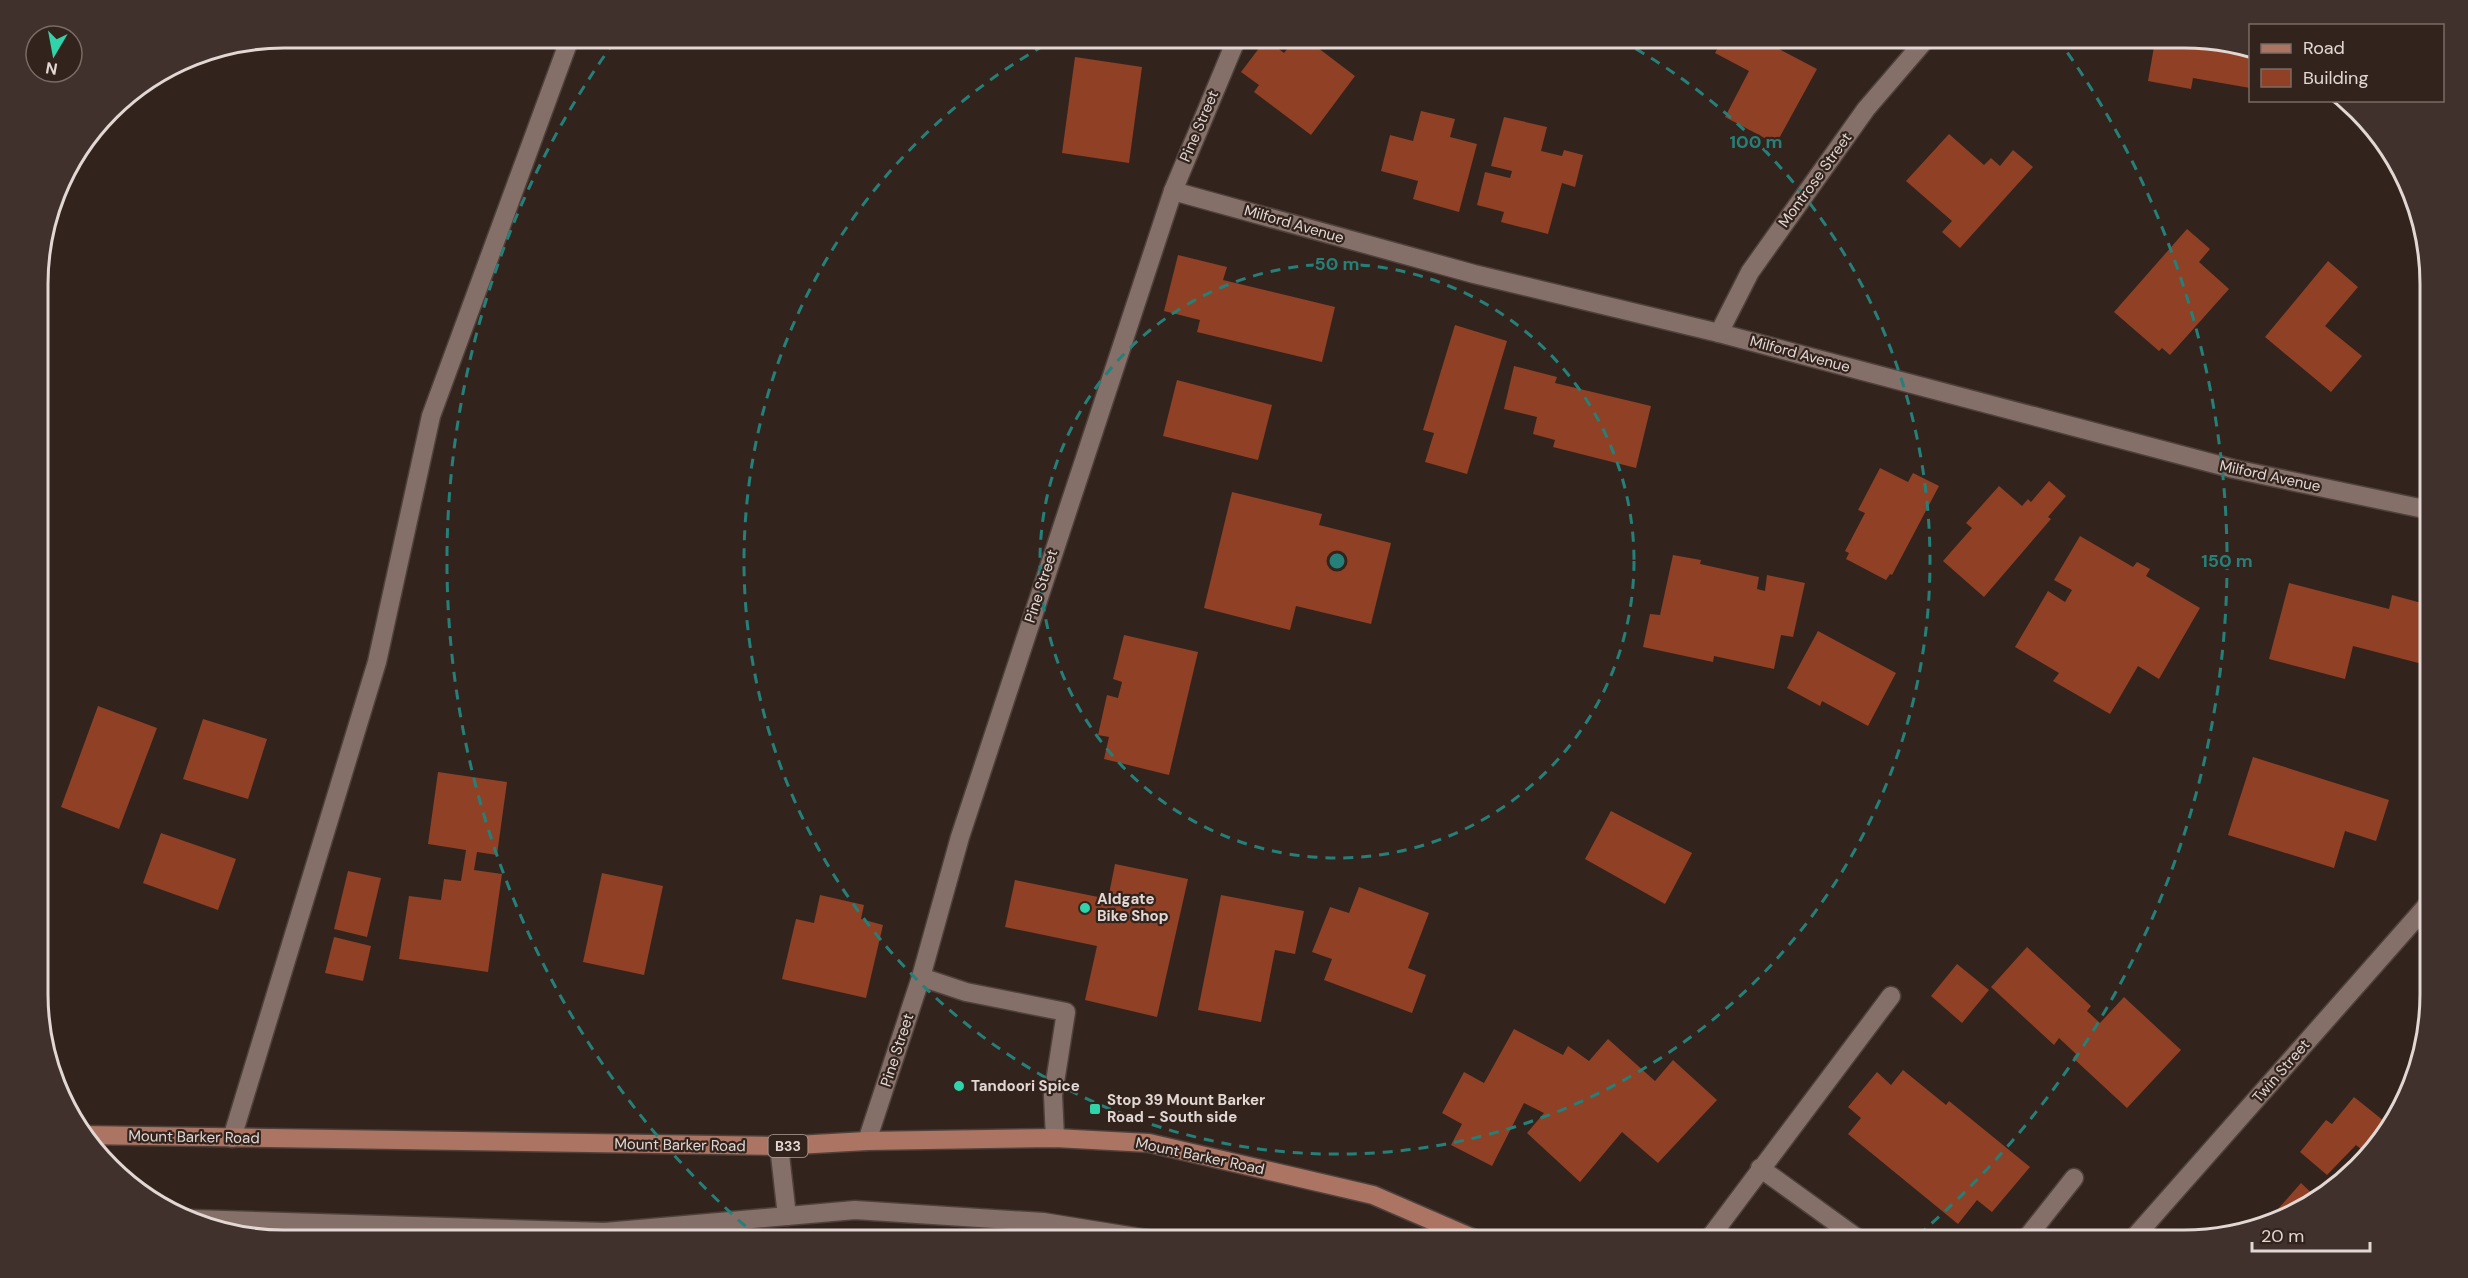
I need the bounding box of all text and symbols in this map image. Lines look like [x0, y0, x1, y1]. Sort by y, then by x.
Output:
north arrow [24, 24, 84, 84]
legend [2249, 24, 2444, 102]
text: Road [2303, 36, 2345, 60]
text: N [44, 57, 59, 80]
text: Building [2303, 66, 2368, 90]
street label: Pine Street [1175, 87, 1223, 165]
street label: Montrose Street [1774, 128, 1856, 231]
text: 100 m [1729, 130, 1783, 154]
street label: Milford Avenue [1242, 200, 1346, 248]
text: 50 m [1314, 252, 1360, 276]
street label: Milford Avenue [1748, 331, 1852, 377]
street label: Milford Avenue [2218, 456, 2322, 496]
street label: Pine Street [1020, 547, 1062, 625]
text: 150 m [2201, 549, 2253, 573]
centre of rings [1327, 551, 1347, 571]
place label: Aldgate Bike Shop [1097, 889, 1169, 926]
marker: Aldgate Bike Shop [1078, 901, 1092, 915]
street label: Pine Street [876, 1011, 918, 1089]
street label: Twin Street [2248, 1035, 2314, 1107]
place label: Tandoori Spice [971, 1076, 1080, 1096]
marker: Tandoori Spice [952, 1079, 966, 1093]
place label: Stop 39 Mount Barker Road - South side [1107, 1090, 1265, 1127]
marker: Stop 39 Mount Barker Road - South side [1088, 1102, 1102, 1116]
street label: Mount Barker Road [128, 1126, 260, 1148]
street label: Mount Barker Road [1134, 1133, 1266, 1179]
street label: Mount Barker Road [614, 1134, 746, 1156]
road number: B33 [768, 1135, 808, 1157]
scale bar [2252, 1215, 2370, 1253]
text: 20 m [2261, 1224, 2304, 1248]

